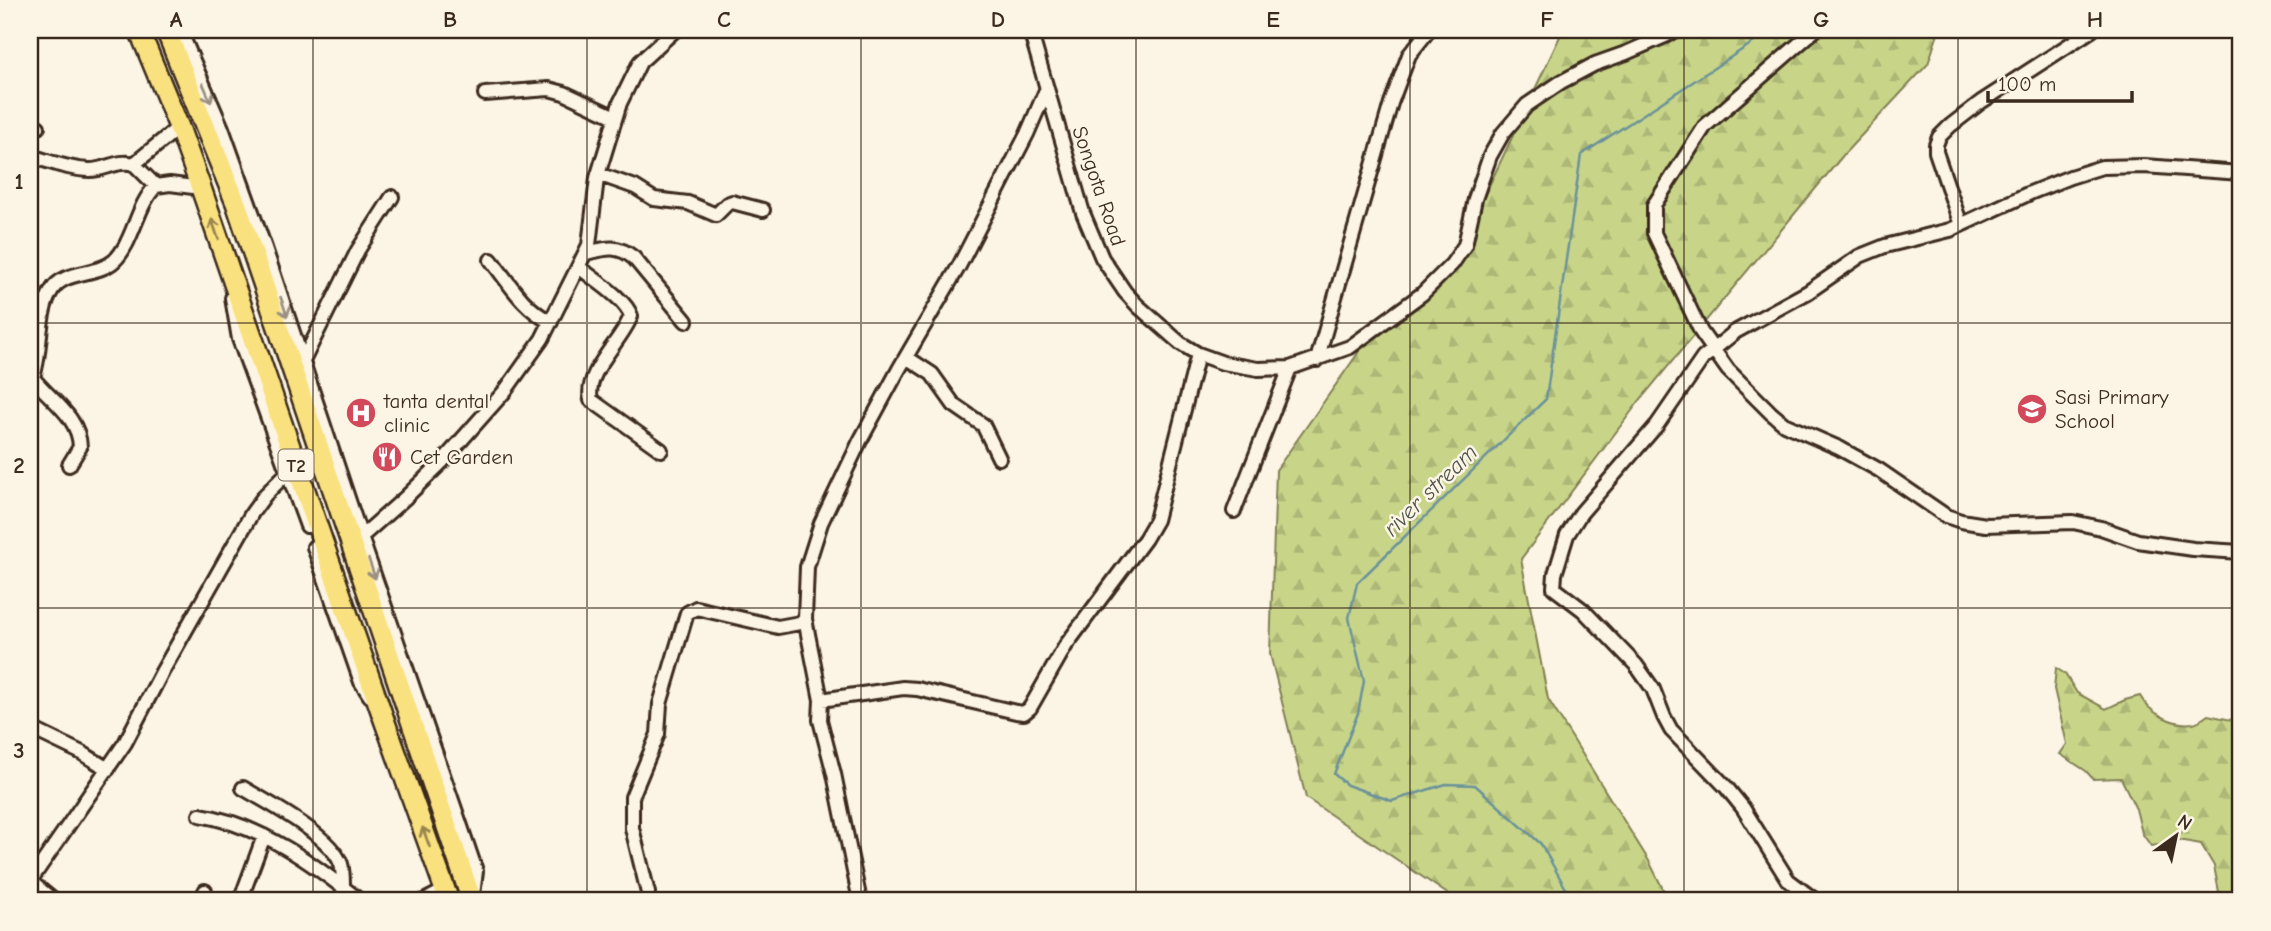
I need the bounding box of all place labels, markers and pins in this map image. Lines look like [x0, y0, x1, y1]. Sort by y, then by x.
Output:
place label: Sasi Primary School [2055, 385, 2169, 433]
place label: tanta dental clinic [383, 389, 489, 437]
school or university icon: Sasi Primary School [2015, 392, 2049, 426]
hospital icon: tanta dental clinic [344, 396, 378, 430]
restaurant icon: Cet Garden [370, 440, 404, 474]
place label: Cet Garden [410, 445, 513, 469]

